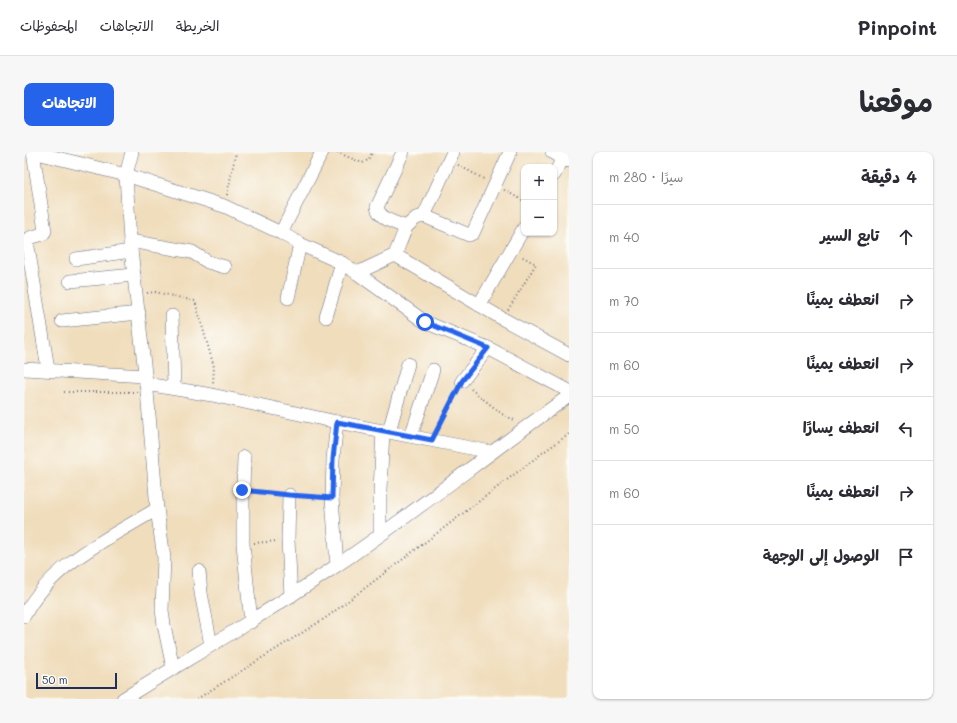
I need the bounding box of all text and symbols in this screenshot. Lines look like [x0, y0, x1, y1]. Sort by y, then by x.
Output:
text: Pinpoint [857, 15, 937, 40]
text: المحفوظات [20, 16, 78, 35]
text: الاتجاهات [100, 16, 154, 35]
text: الخريطة [176, 16, 219, 35]
button: الاتجاهات [24, 83, 114, 126]
text: موقعنا [859, 83, 933, 119]
map controls [521, 164, 557, 236]
button: + [521, 164, 557, 200]
text: 4 دقيقة [861, 165, 917, 187]
text: سيرًا · 280 m [609, 168, 683, 185]
button: − [521, 200, 557, 236]
text: تابع السير [820, 225, 879, 245]
icon: ahead [895, 226, 917, 248]
text: 40 m [609, 228, 639, 245]
text: انعطف يمينًا [807, 289, 879, 309]
icon: right [895, 290, 917, 312]
text: 70 m [609, 292, 639, 309]
route start [416, 313, 434, 331]
text: انعطف يمينًا [807, 353, 879, 373]
icon: right [895, 354, 917, 376]
text: 60 m [609, 356, 639, 373]
text: انعطف يسارًا [803, 417, 879, 437]
icon: left [895, 418, 917, 440]
text: 50 m [609, 420, 639, 437]
route end [233, 481, 251, 499]
text: انعطف يمينًا [807, 481, 879, 501]
icon: right [895, 482, 917, 504]
text: 60 m [609, 484, 639, 501]
text: الوصول إلى الوجهة [763, 545, 879, 565]
icon: arrive [895, 546, 917, 568]
scale bar [36, 671, 117, 690]
text: 50 m [42, 672, 68, 687]

